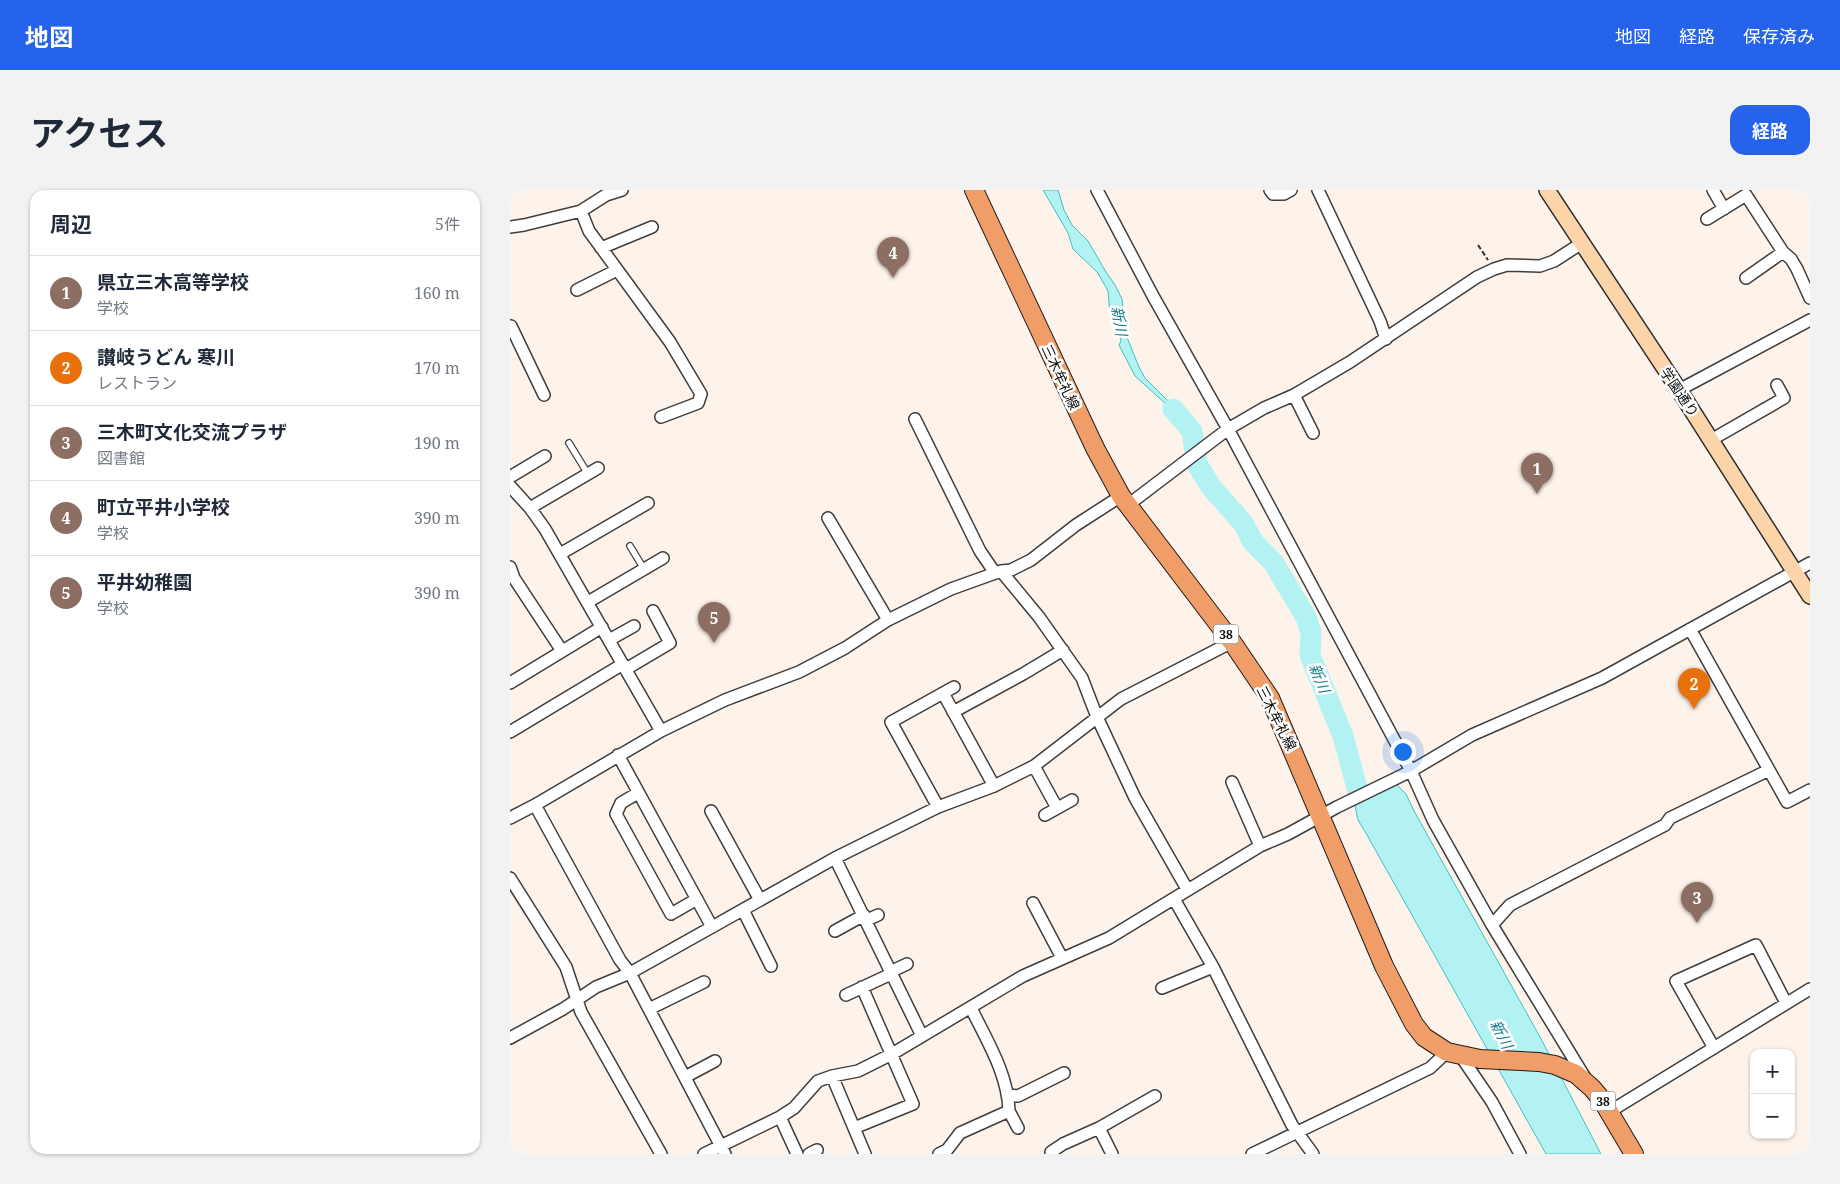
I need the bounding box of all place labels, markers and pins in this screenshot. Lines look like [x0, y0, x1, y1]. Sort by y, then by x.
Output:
pin: 4 [877, 237, 909, 278]
pin: 1 [1521, 453, 1553, 494]
pin: 5 [698, 602, 730, 643]
pin: 2 [1678, 668, 1710, 709]
pin: 3 [1681, 882, 1713, 923]

